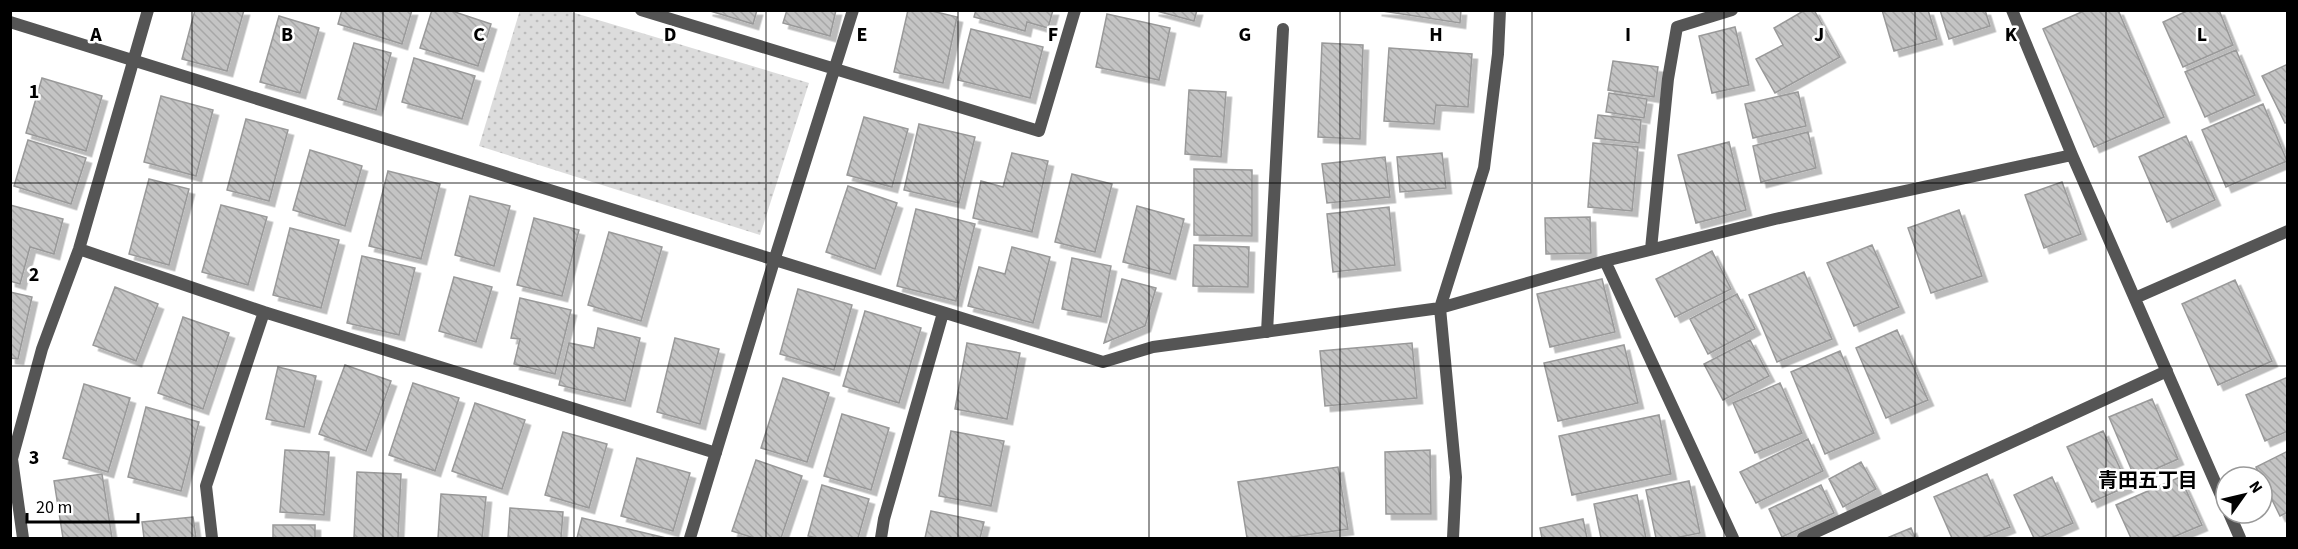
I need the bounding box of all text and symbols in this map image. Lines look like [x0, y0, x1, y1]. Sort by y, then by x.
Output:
text: A [89, 21, 102, 49]
text: B [281, 21, 293, 49]
text: C [473, 21, 485, 49]
text: D [664, 21, 676, 49]
text: E [857, 21, 867, 49]
text: F [1048, 21, 1058, 49]
text: G [1239, 21, 1251, 49]
text: H [1429, 21, 1443, 49]
text: I [1625, 21, 1631, 49]
text: J [1814, 21, 1824, 49]
text: K [2005, 21, 2018, 49]
text: L [2197, 21, 2207, 49]
text: 1 [29, 78, 39, 106]
text: 2 [29, 261, 39, 289]
text: 3 [29, 444, 39, 472]
north arrow [2214, 465, 2274, 525]
district label: 青田五丁目 [2098, 467, 2198, 495]
text: N [2244, 477, 2268, 498]
scale bar [27, 486, 138, 524]
text: 20 m [36, 495, 72, 520]

